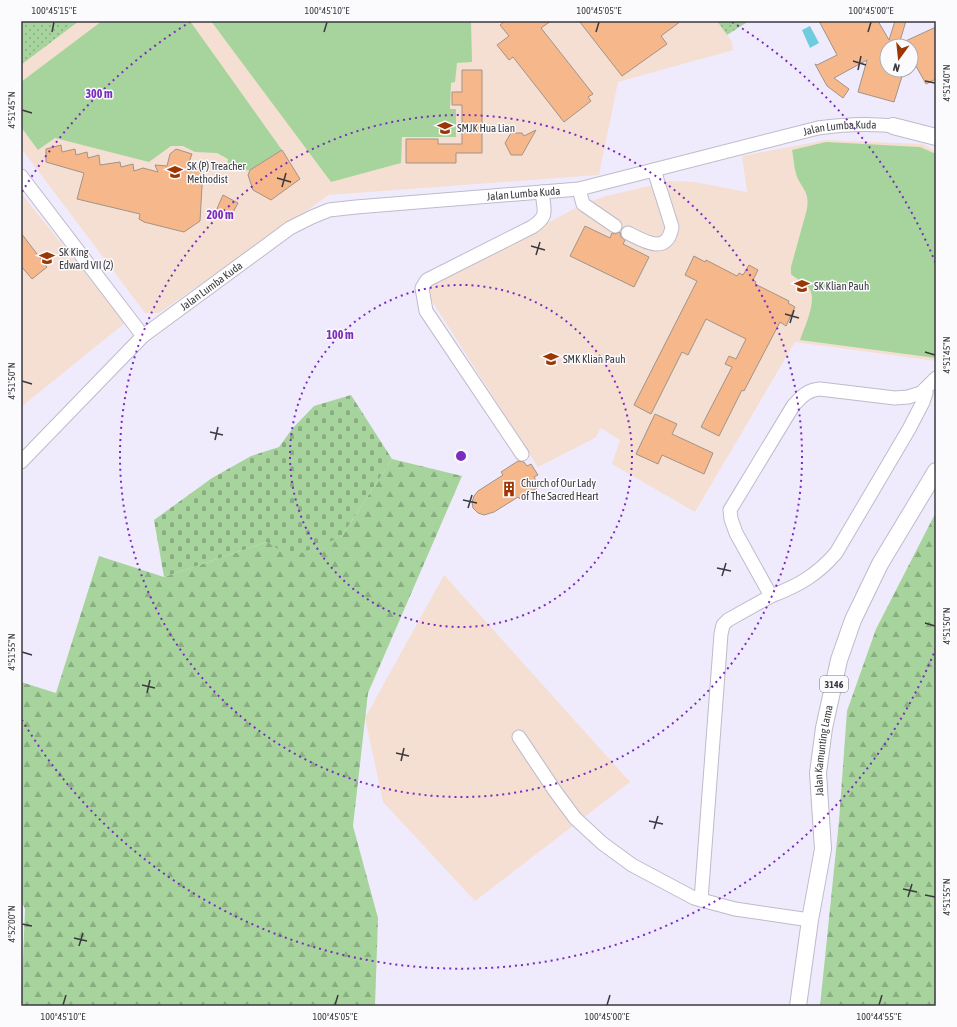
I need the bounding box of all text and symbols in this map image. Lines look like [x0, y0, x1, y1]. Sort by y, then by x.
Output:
text: 100°45'15"E [32, 5, 77, 16]
text: 100°45'10"E [305, 5, 350, 16]
text: 100°45'05"E [577, 5, 622, 16]
text: 100°45'00"E [849, 5, 894, 16]
north arrow [879, 38, 919, 78]
text: N [892, 61, 901, 74]
text: 4°51'40"N [941, 64, 952, 102]
text: 300 m [85, 87, 113, 101]
text: 4°51'45"N [6, 91, 17, 129]
street label: Jalan Lumba Kuda [802, 118, 877, 138]
school or university icon: SMJK Hua Lian [436, 119, 454, 137]
place label: SMJK Hua Lian [457, 122, 515, 134]
place label: SK (P) Treacher Methodist [187, 160, 247, 185]
school or university icon: SK (P) Treacher Methodist [166, 163, 184, 181]
street label: Jalan Lumba Kuda [486, 185, 561, 202]
text: 200 m [206, 208, 234, 222]
place label: SK King Edward VII (2) [59, 246, 114, 271]
school or university icon: SK King Edward VII (2) [38, 249, 56, 267]
street label: Jalan Lumba Kuda [178, 259, 245, 313]
school or university icon: SK Klian Pauh [793, 277, 811, 295]
place label: SK Klian Pauh [814, 280, 869, 292]
text: 100 m [326, 328, 354, 342]
text: 4°51'45"N [941, 336, 952, 374]
school or university icon: SMK Klian Pauh [542, 350, 560, 368]
place label: SMK Klian Pauh [563, 353, 626, 365]
text: 4°51'50"N [6, 362, 17, 400]
centre of rings [454, 449, 468, 463]
place label: Church of Our Lady of The Sacred Heart [521, 477, 599, 502]
building icon: Church of Our Lady of The Sacred Heart [500, 480, 518, 498]
text: 4°51'50"N [941, 607, 952, 645]
text: 4°51'55"N [6, 633, 17, 671]
road number: 3146 [820, 676, 848, 692]
street label: Jalan Kamunting Lama [812, 704, 835, 797]
text: 4°51'55"N [941, 878, 952, 916]
text: 4°52'00"N [6, 905, 17, 943]
text: 100°45'10"E [41, 1011, 86, 1022]
text: 100°45'05"E [313, 1011, 358, 1022]
text: 100°45'00"E [585, 1011, 630, 1022]
text: 100°44'55"E [857, 1011, 902, 1022]

